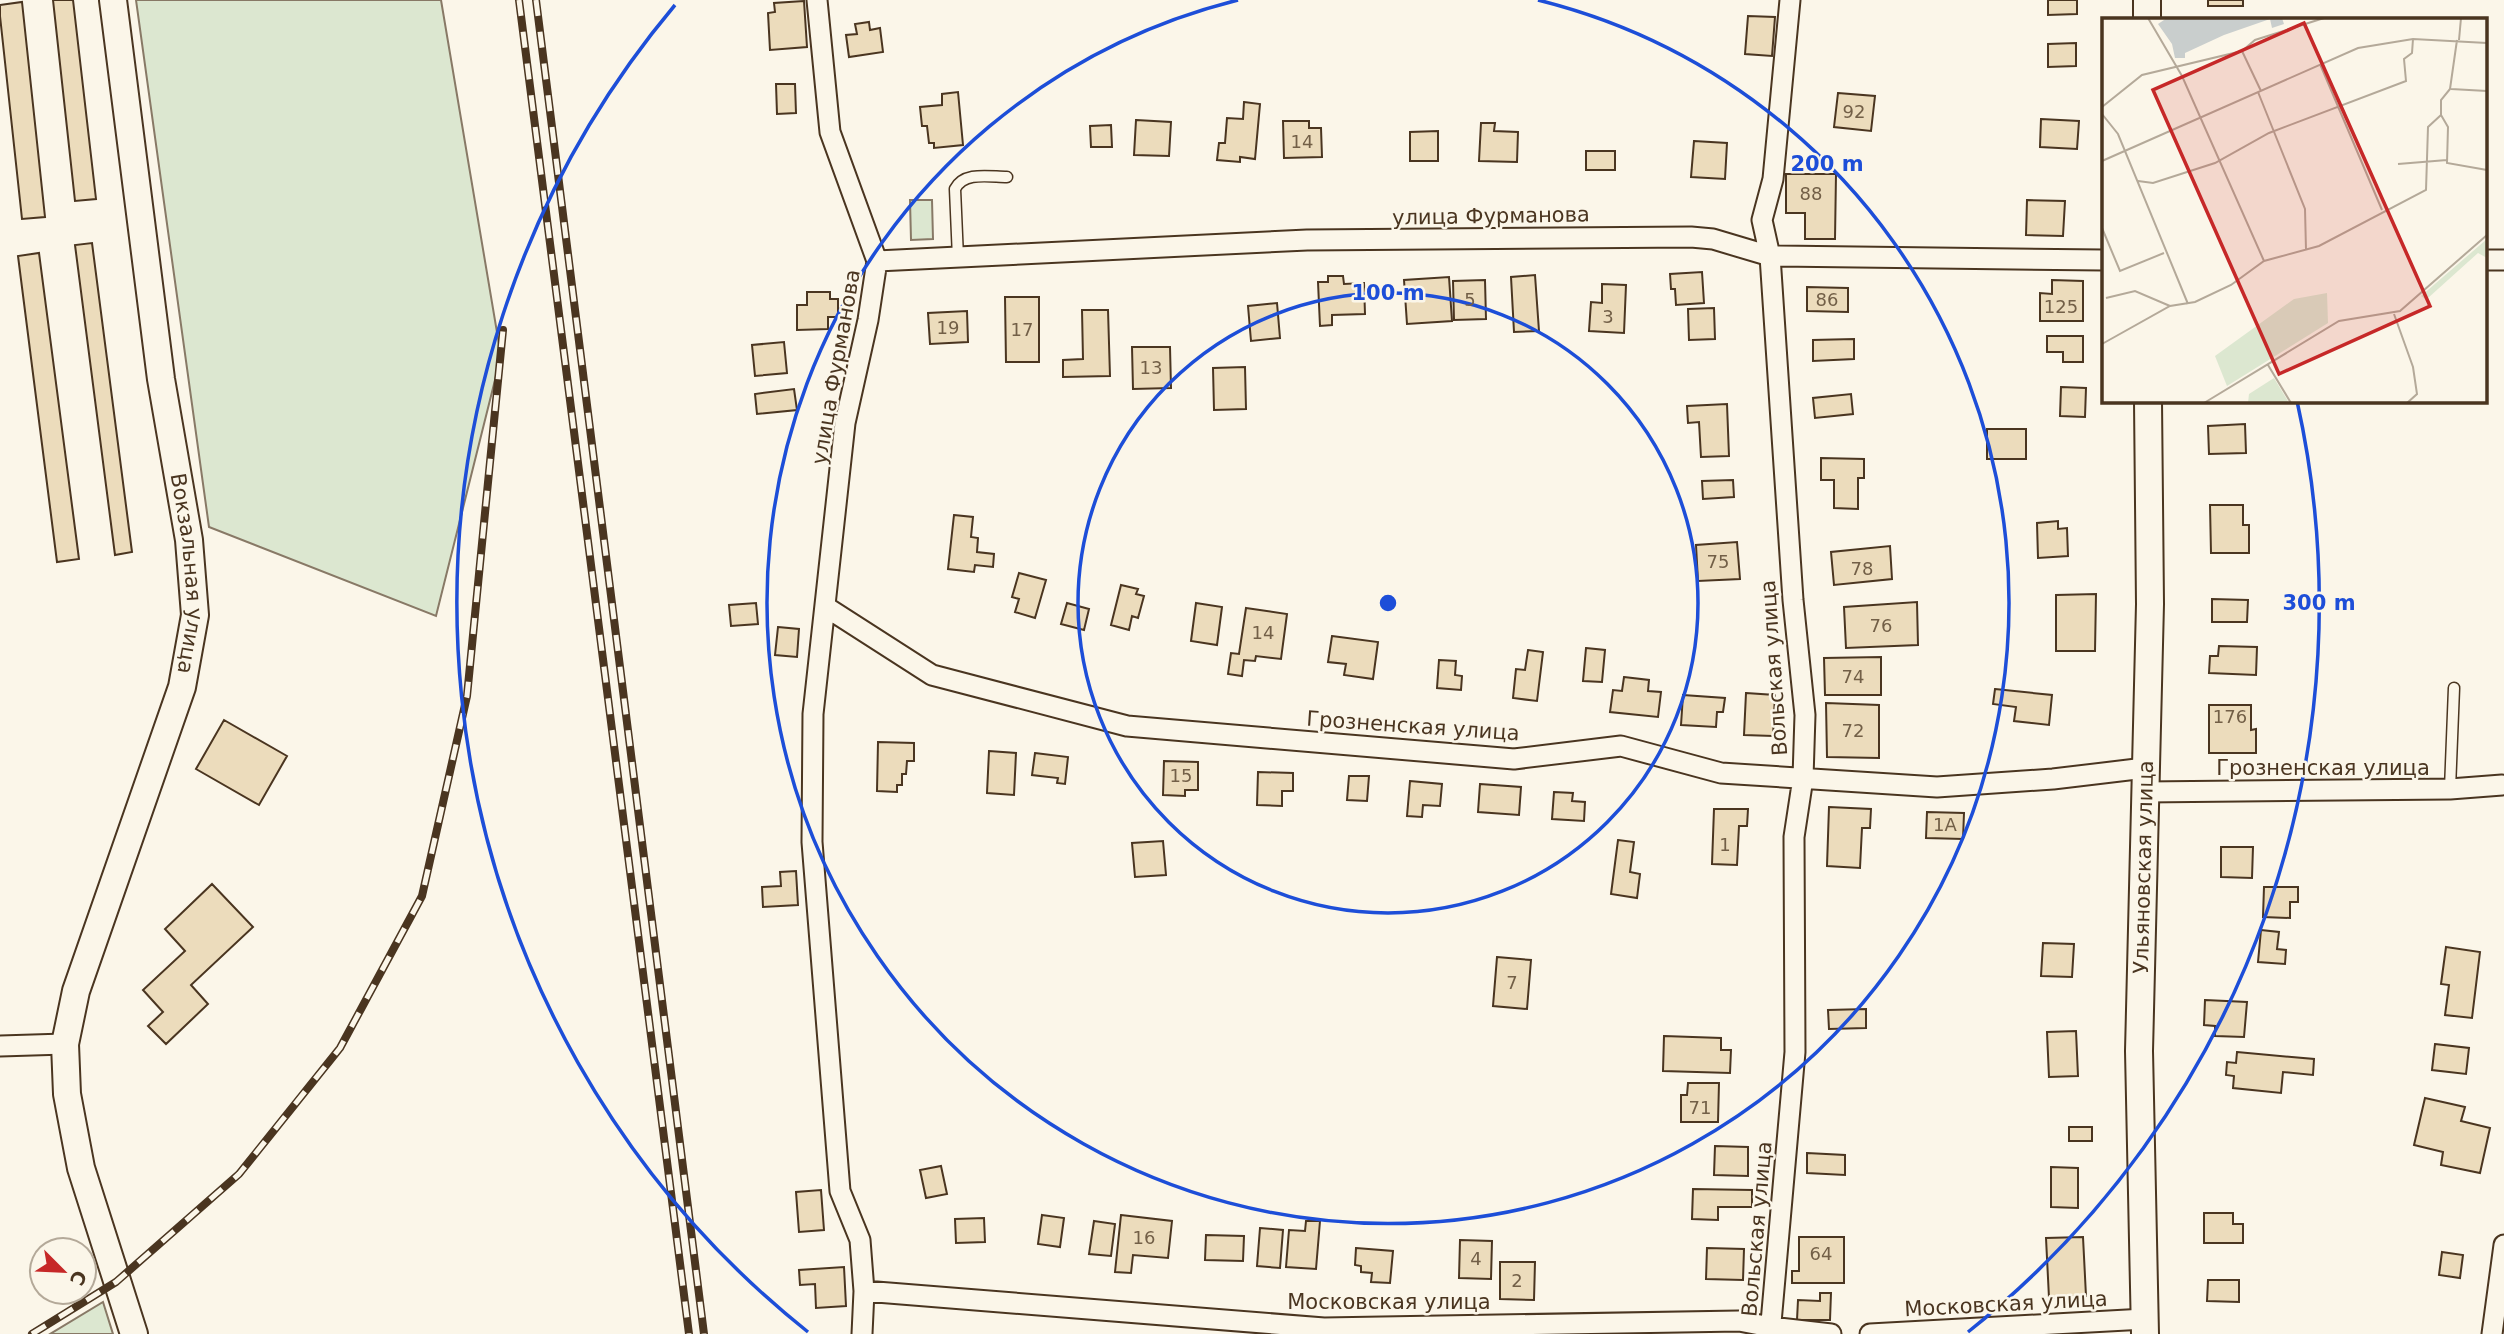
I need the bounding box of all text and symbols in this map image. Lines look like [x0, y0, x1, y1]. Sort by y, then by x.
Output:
inset map [2102, 18, 2486, 402]
house number: 92 [1843, 101, 1865, 122]
house number: 14 [1291, 131, 1313, 152]
text: 200 m [1790, 152, 1864, 176]
house number: 88 [1800, 183, 1822, 204]
street label: улица Фурманова [1392, 202, 1590, 230]
street label: улица Фурманова [807, 268, 865, 466]
text: 100 m [1351, 281, 1425, 305]
house number: 5 [1464, 289, 1476, 310]
house number: 86 [1816, 289, 1838, 310]
house number: 125 [2044, 296, 2078, 317]
house number: 3 [1602, 306, 1614, 327]
house number: 19 [937, 317, 959, 338]
house number: 17 [1011, 319, 1033, 340]
house number: 13 [1140, 357, 1162, 378]
street label: Вокзальная улица [166, 471, 207, 676]
house number: 75 [1707, 551, 1729, 572]
house number: 78 [1851, 558, 1873, 579]
street label: Вольская улица [1756, 579, 1792, 757]
centre of rings [1376, 591, 1400, 615]
text: 300 m [2282, 591, 2356, 615]
house number: 76 [1870, 615, 1892, 636]
house number: 14 [1252, 622, 1274, 643]
house number: 74 [1842, 666, 1864, 687]
house number: 176 [2213, 706, 2247, 727]
street label: Грозненская улица [1306, 707, 1520, 745]
house number: 72 [1842, 720, 1864, 741]
street label: Грозненская улица [2216, 756, 2430, 780]
street label: Ульяновская улица [2129, 760, 2158, 974]
house number: 15 [1170, 765, 1192, 786]
house number: 1А [1933, 814, 1958, 835]
house number: 1 [1719, 834, 1731, 855]
house number: 7 [1506, 972, 1518, 993]
house number: 71 [1689, 1097, 1711, 1118]
street label: Вольская улица [1737, 1140, 1777, 1318]
house number: 16 [1133, 1227, 1155, 1248]
north arrow [28, 1236, 98, 1306]
house number: 64 [1810, 1243, 1832, 1264]
house number: 4 [1470, 1248, 1482, 1269]
text: С [66, 1267, 91, 1289]
house number: 2 [1511, 1270, 1523, 1291]
street label: Московская улица [1904, 1287, 2108, 1321]
street label: Московская улица [1287, 1290, 1491, 1314]

